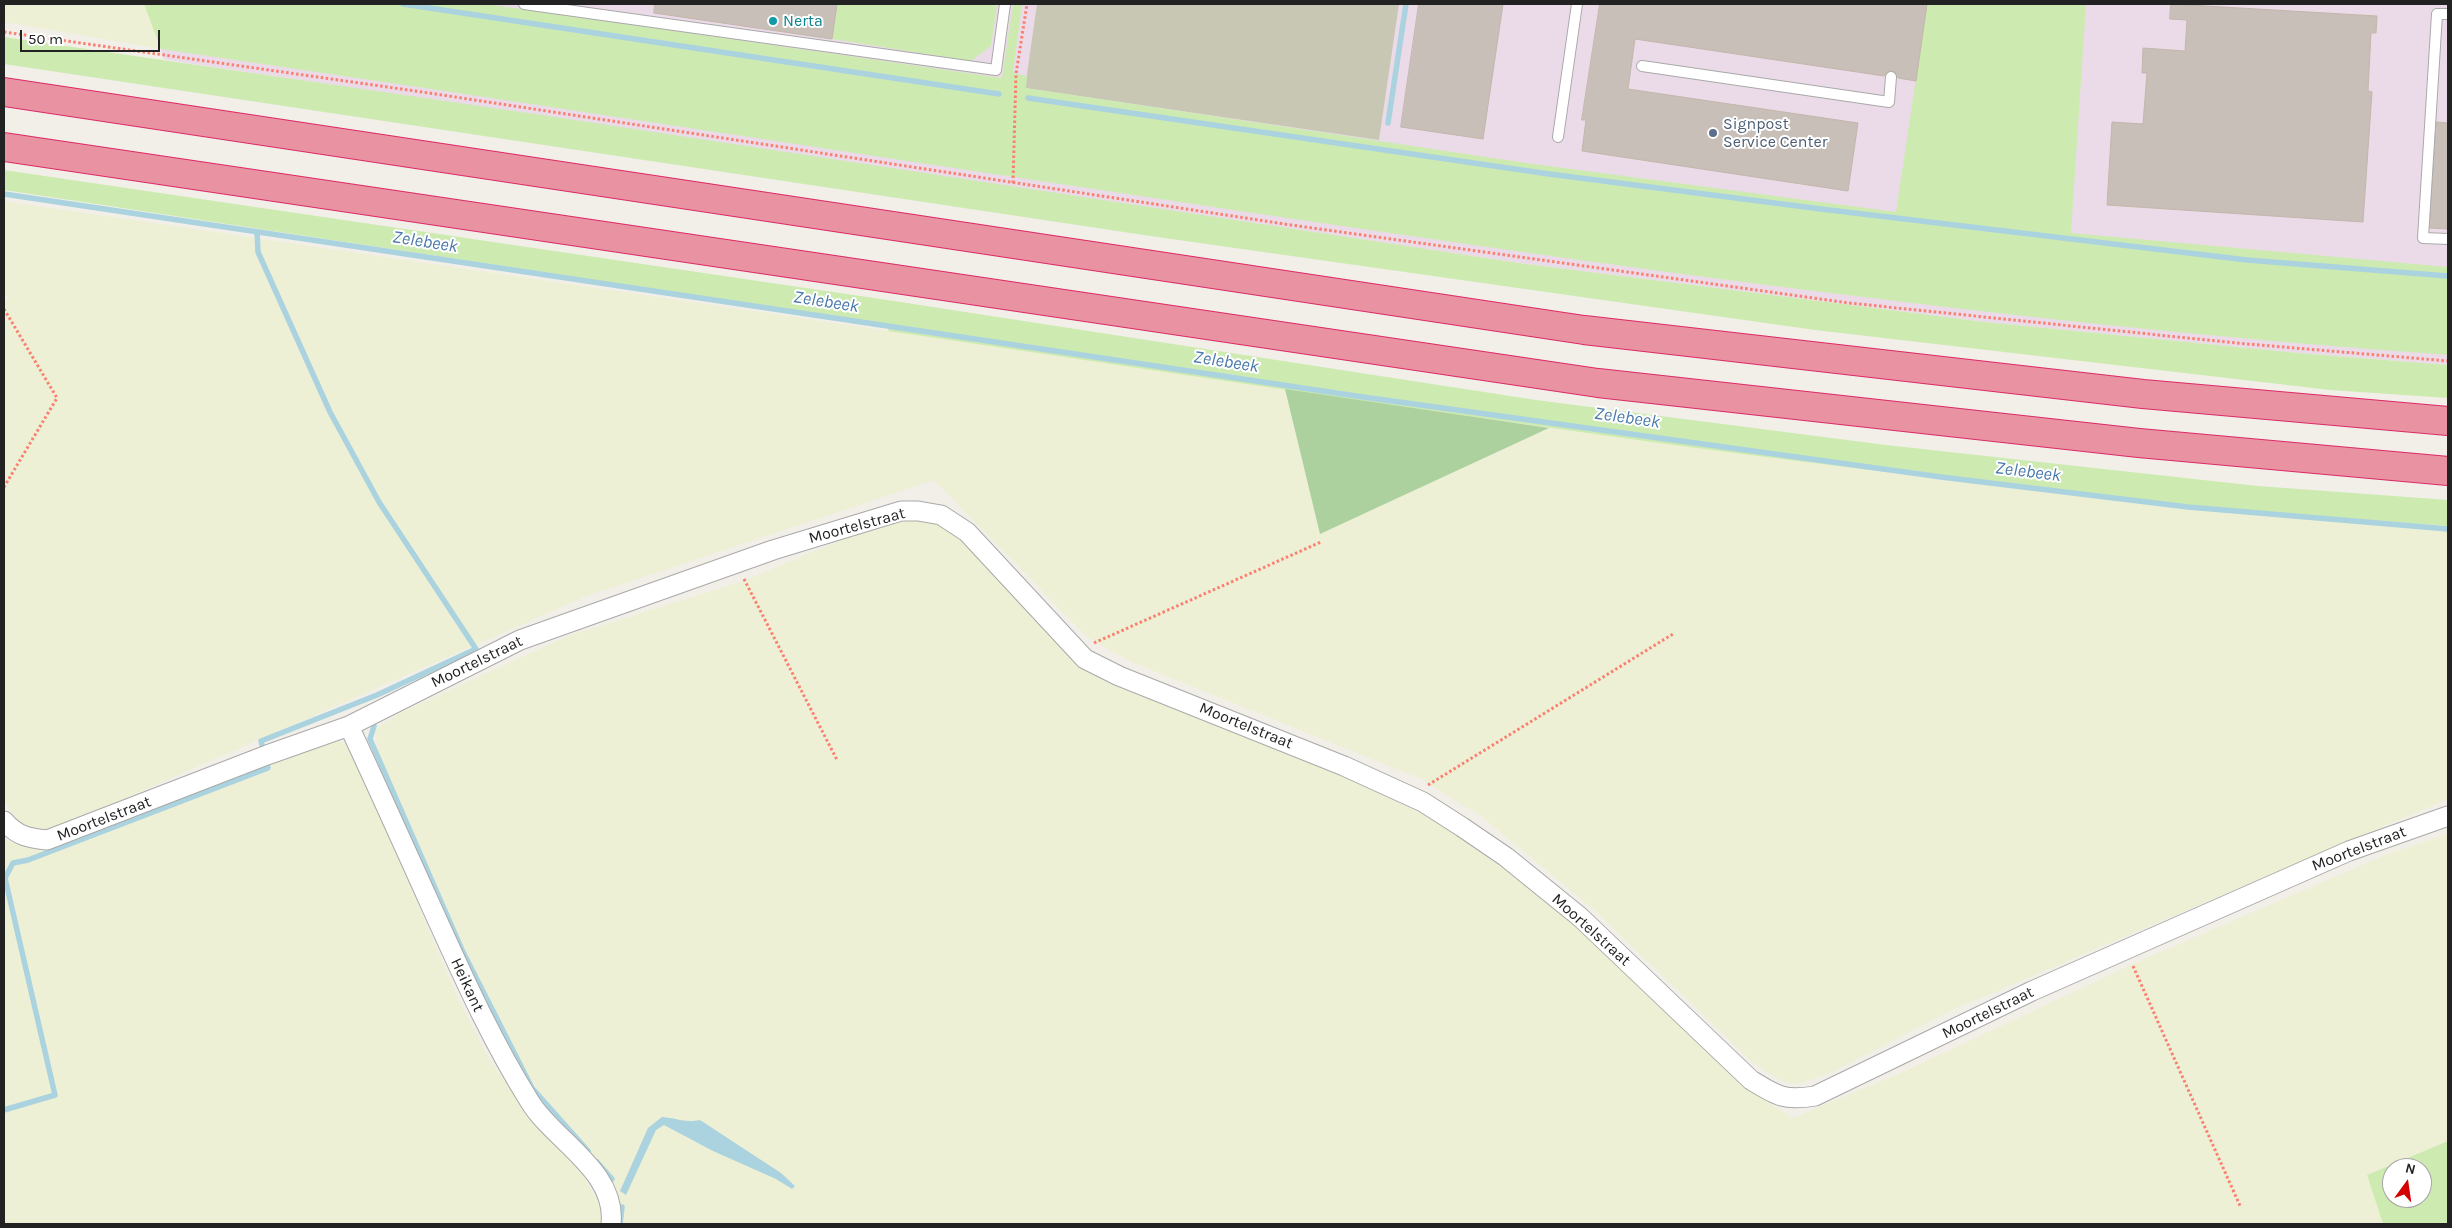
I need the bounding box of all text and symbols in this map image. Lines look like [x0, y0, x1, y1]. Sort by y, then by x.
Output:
place label: Nerta [783, 11, 823, 31]
marker: Nerta [767, 15, 779, 27]
scale bar [22, 20, 162, 52]
text: 50 m [28, 30, 63, 48]
place label: Signpost Service Center [1723, 114, 1827, 152]
marker: Signpost Service Center [1707, 127, 1719, 139]
water label: Zelebeek [391, 226, 459, 258]
water label: Zelebeek [792, 286, 860, 318]
water label: Zelebeek [1192, 346, 1260, 378]
water label: Zelebeek [1593, 403, 1661, 433]
water label: Zelebeek [1994, 457, 2062, 487]
street label: Moortelstraat [807, 504, 907, 548]
street label: Moortelstraat [428, 632, 526, 692]
street label: Moortelstraat [1196, 698, 1296, 754]
street label: Moortelstraat [54, 792, 154, 846]
street label: Moortelstraat [2309, 822, 2409, 876]
street label: Moortelstraat [1548, 890, 1634, 970]
street label: Heikant [446, 955, 488, 1015]
street label: Moortelstraat [1939, 983, 2037, 1043]
north arrow [2382, 1158, 2432, 1208]
text: N [2404, 1159, 2417, 1178]

